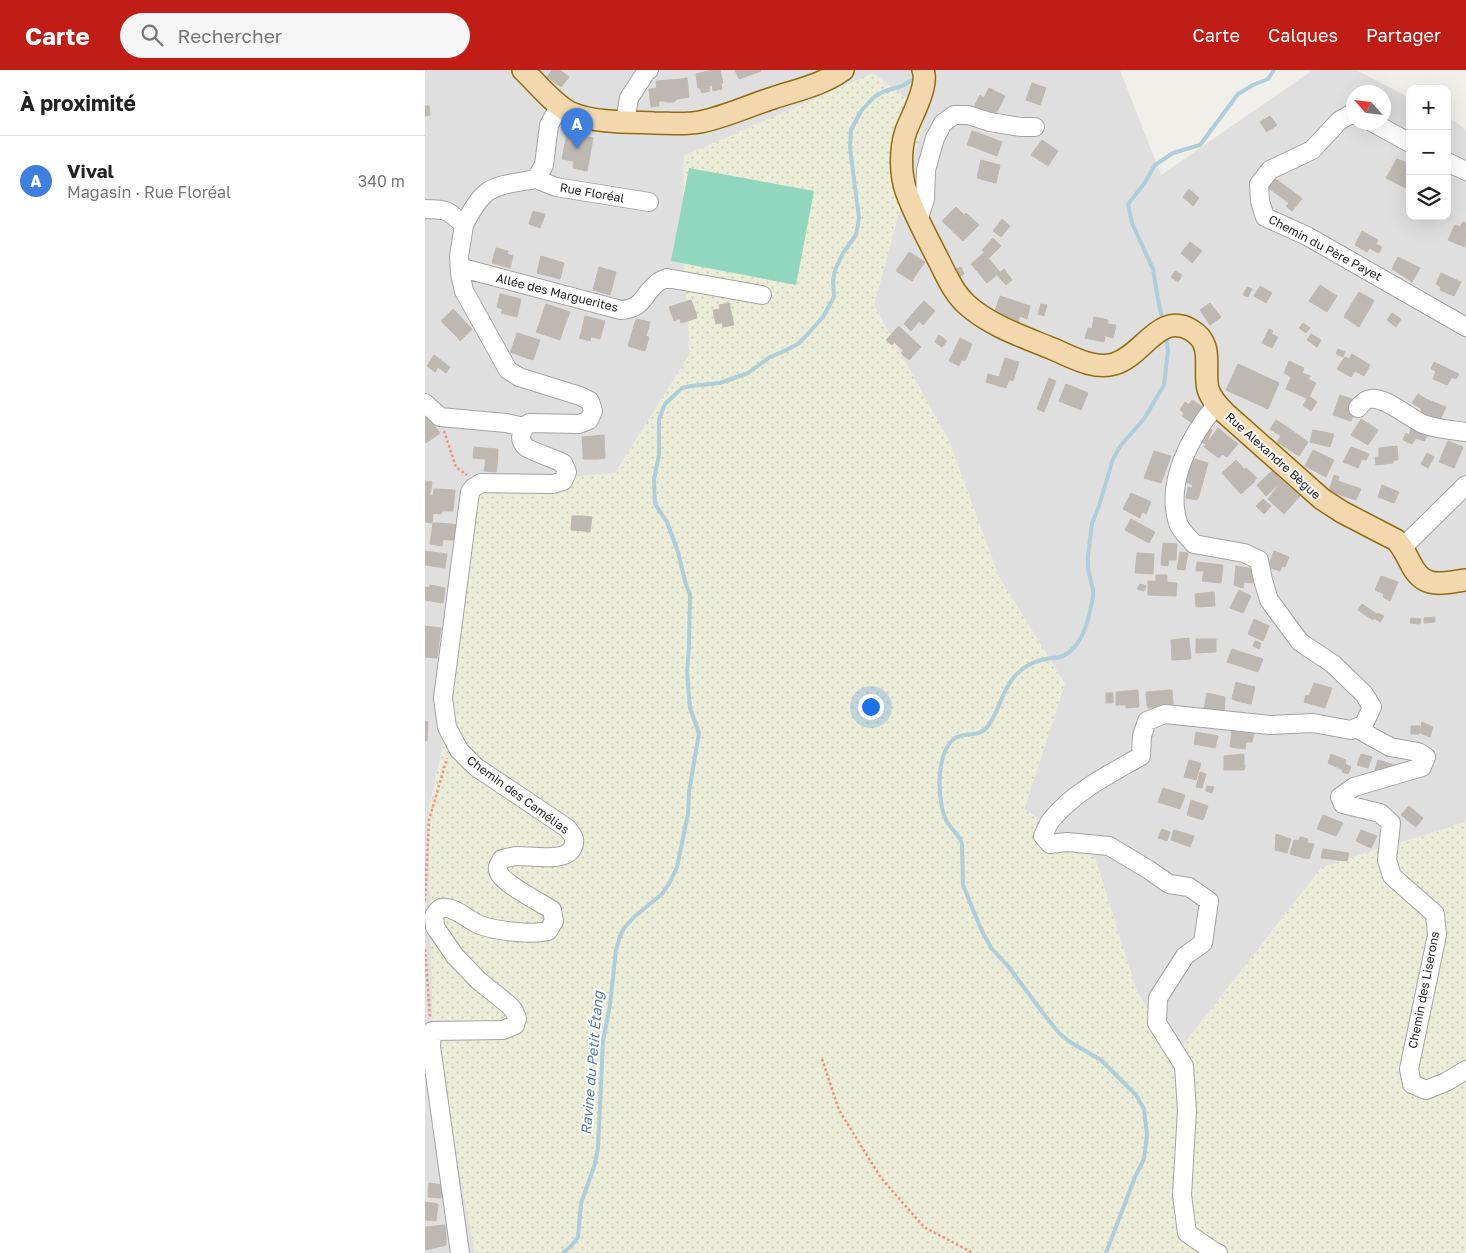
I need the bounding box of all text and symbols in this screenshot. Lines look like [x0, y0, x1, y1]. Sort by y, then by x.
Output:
search box [120, 13, 470, 58]
text: Carte [25, 21, 90, 50]
icon: search [138, 21, 166, 49]
text: Rechercher [178, 24, 282, 47]
text: Carte [1193, 24, 1240, 46]
text: Calques [1268, 24, 1338, 46]
text: Partager [1366, 24, 1441, 46]
north arrow [1346, 85, 1391, 130]
map controls [1406, 85, 1451, 220]
button: + [1406, 85, 1451, 130]
text: À proximité [20, 90, 136, 116]
pin: A [561, 108, 593, 149]
button: − [1406, 130, 1451, 175]
text: Vival [67, 159, 114, 182]
text: A [30, 171, 42, 191]
text: 340 m [358, 171, 405, 191]
button: layers [1406, 175, 1451, 220]
street label: Rue Floréal [559, 179, 626, 206]
text: Magasin · Rue Floréal [67, 182, 231, 202]
street label: Chemin du Père Payet [1266, 211, 1385, 284]
street label: Allée des Marguerites [495, 270, 620, 315]
street label: Rue Alexandre Bègue [1223, 409, 1324, 502]
your location [858, 694, 884, 720]
street label: Chemin des Camélias [464, 752, 573, 837]
street label: Chemin des Liserons [1405, 930, 1442, 1050]
water label: Ravine du Petit Étang [577, 989, 606, 1136]

